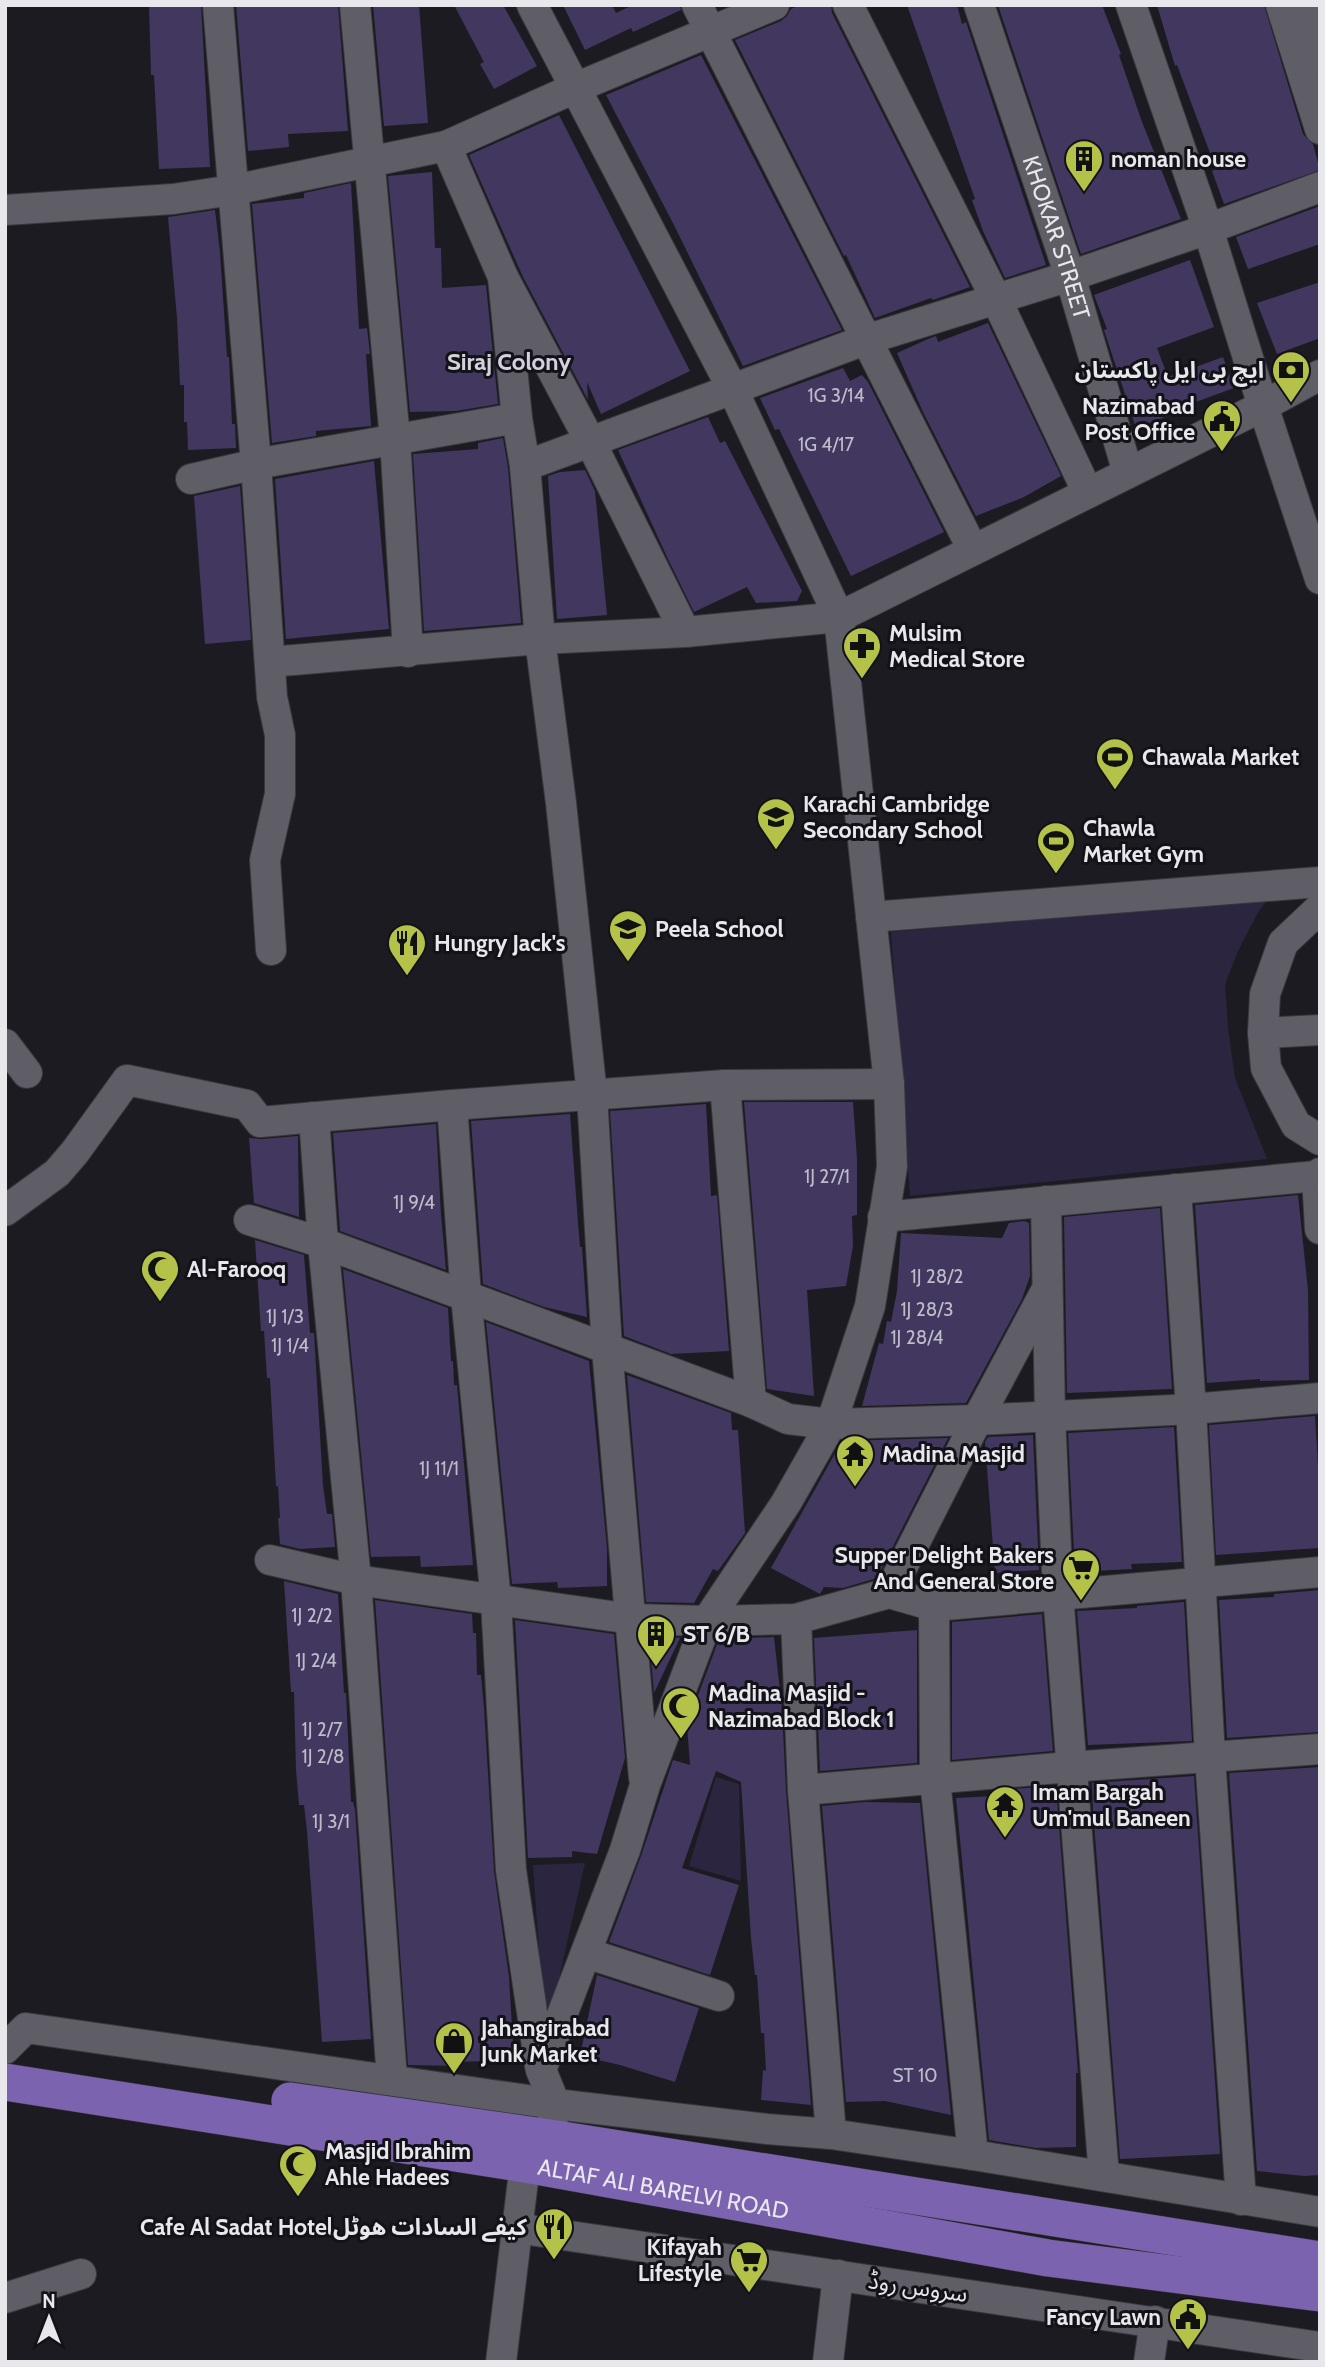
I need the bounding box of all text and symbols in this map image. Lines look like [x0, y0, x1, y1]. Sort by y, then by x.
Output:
building icon: noman house [1063, 138, 1105, 193]
place label: noman house [1111, 145, 1246, 173]
street label: KHOKAR STREET [1017, 152, 1096, 323]
district label: Siraj Colony [447, 347, 571, 376]
bank icon: ایچ بی ایل پاکستان [1270, 349, 1312, 404]
place label: ایچ بی ایل پاکستان [1075, 356, 1264, 387]
house number: 1G 3/14 [808, 384, 864, 407]
place label: Nazimabad Post Office [1082, 392, 1195, 446]
public building icon: Nazimabad Post Office [1201, 398, 1243, 453]
house number: 1G 4/17 [798, 433, 854, 456]
place label: Mulsim Medical Store [889, 619, 1025, 673]
pharmacy icon: Mulsim Medical Store [841, 625, 883, 680]
sports icon: Chawala Market [1094, 736, 1136, 791]
place label: Chawala Market [1142, 743, 1299, 771]
place label: Karachi Cambridge Secondary School [803, 790, 990, 844]
school or university icon: Karachi Cambridge Secondary School [755, 796, 797, 851]
place label: Chawla Market Gym [1083, 814, 1204, 868]
sports icon: Chawla Market Gym [1035, 820, 1077, 875]
school or university icon: Peela School [607, 908, 649, 963]
place label: Peela School [655, 915, 784, 943]
restaurant icon: Hungry Jack's [386, 922, 428, 977]
place label: Hungry Jack's [434, 929, 566, 957]
house number: 1J 27/1 [804, 1165, 850, 1188]
house number: 1J 9/4 [393, 1191, 435, 1214]
mosque icon: Al-Farooq [139, 1248, 181, 1303]
place label: Al-Farooq [187, 1255, 286, 1283]
house number: 1J 28/2 [911, 1265, 963, 1288]
house number: 1J 28/3 [900, 1298, 954, 1321]
house number: 1J 1/3 [266, 1305, 304, 1328]
house number: 1J 28/4 [890, 1326, 944, 1349]
house number: 1J 1/4 [271, 1334, 309, 1357]
temple icon: Madina Masjid [834, 1433, 876, 1488]
place label: Madina Masjid [882, 1440, 1025, 1468]
house number: 1J 11/1 [419, 1457, 459, 1480]
place label: Supper Delight Bakers And General Store [835, 1541, 1054, 1595]
supermarket icon: Supper Delight Bakers And General Store [1060, 1547, 1102, 1602]
house number: 1J 2/2 [291, 1604, 333, 1627]
building icon: ST 6/B [635, 1613, 677, 1668]
place label: ST 6/B [683, 1620, 750, 1648]
house number: 1J 2/4 [295, 1649, 337, 1672]
place label: Madina Masjid - Nazimabad Block 1 [708, 1679, 895, 1733]
mosque icon: Madina Masjid - Nazimabad Block 1 [660, 1685, 702, 1740]
house number: 1J 2/7 [302, 1718, 343, 1741]
house number: 1J 2/8 [302, 1745, 344, 1768]
place label: Imam Bargah Um'mul Baneen [1032, 1778, 1191, 1832]
temple icon: Imam Bargah Um'mul Baneen [984, 1784, 1026, 1839]
house number: 1J 3/1 [312, 1810, 350, 1833]
place label: Jahangirabad Junk Market [480, 2014, 610, 2068]
shop icon: Jahangirabad Junk Market [433, 2020, 475, 2075]
house number: ST 10 [893, 2064, 937, 2087]
place label: Masjid Ibrahim Ahle Hadees [325, 2137, 471, 2191]
mosque icon: Masjid Ibrahim Ahle Hadees [277, 2143, 319, 2198]
street label: ALTAF ALI BARELVI ROAD [536, 2153, 791, 2225]
restaurant icon: Cafe Al Sadat Hotelکیفے السادات ھوٹل [533, 2206, 575, 2261]
place label: Cafe Al Sadat Hotelکیفے السادات ھوٹل [140, 2213, 528, 2242]
place label: Kifayah Lifestyle [638, 2233, 722, 2287]
supermarket icon: Kifayah Lifestyle [728, 2239, 770, 2294]
street label: سروس روڈ [866, 2266, 970, 2308]
north arrow [14, 2283, 84, 2353]
text: N [42, 2290, 56, 2313]
public building icon: Fancy Lawn [1167, 2296, 1209, 2351]
place label: Fancy Lawn [1046, 2303, 1161, 2331]

